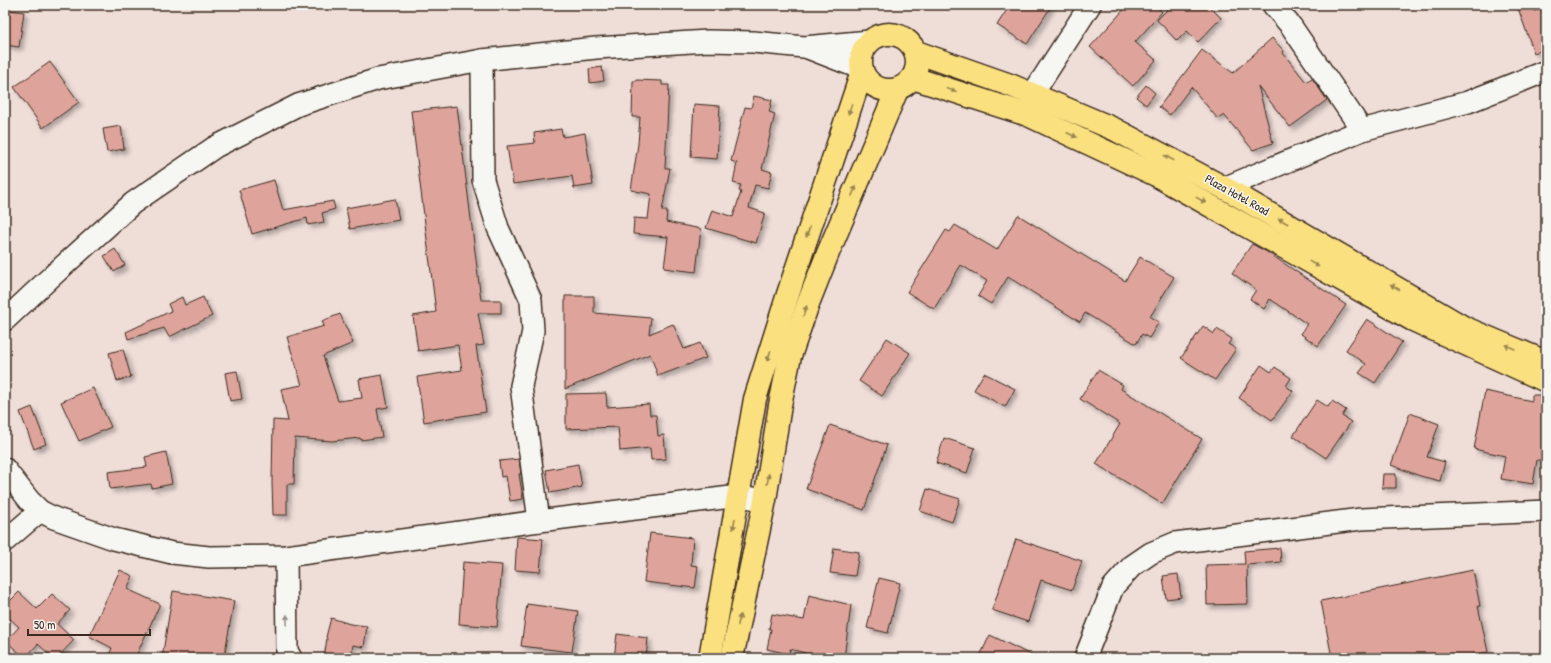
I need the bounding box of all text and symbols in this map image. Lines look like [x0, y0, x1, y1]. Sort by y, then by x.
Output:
one-way arrow [945, 87, 957, 93]
one-way arrow [847, 104, 853, 116]
one-way arrow [1067, 132, 1078, 138]
one-way arrow [1163, 155, 1175, 162]
street label: Plaza Hotel Road [1202, 170, 1273, 219]
one-way arrow [851, 185, 857, 196]
one-way arrow [1195, 197, 1207, 204]
one-way arrow [1277, 218, 1289, 225]
one-way arrow [805, 227, 811, 239]
one-way arrow [1308, 261, 1320, 268]
one-way arrow [1390, 283, 1400, 291]
one-way arrow [803, 305, 809, 317]
one-way arrow [1504, 343, 1516, 350]
one-way arrow [766, 350, 772, 362]
one-way arrow [765, 473, 771, 485]
one-way arrow [731, 518, 737, 530]
scale bar [28, 611, 150, 637]
one-way arrow [284, 613, 290, 626]
one-way arrow [737, 613, 743, 626]
text: 50 m [34, 616, 55, 633]

